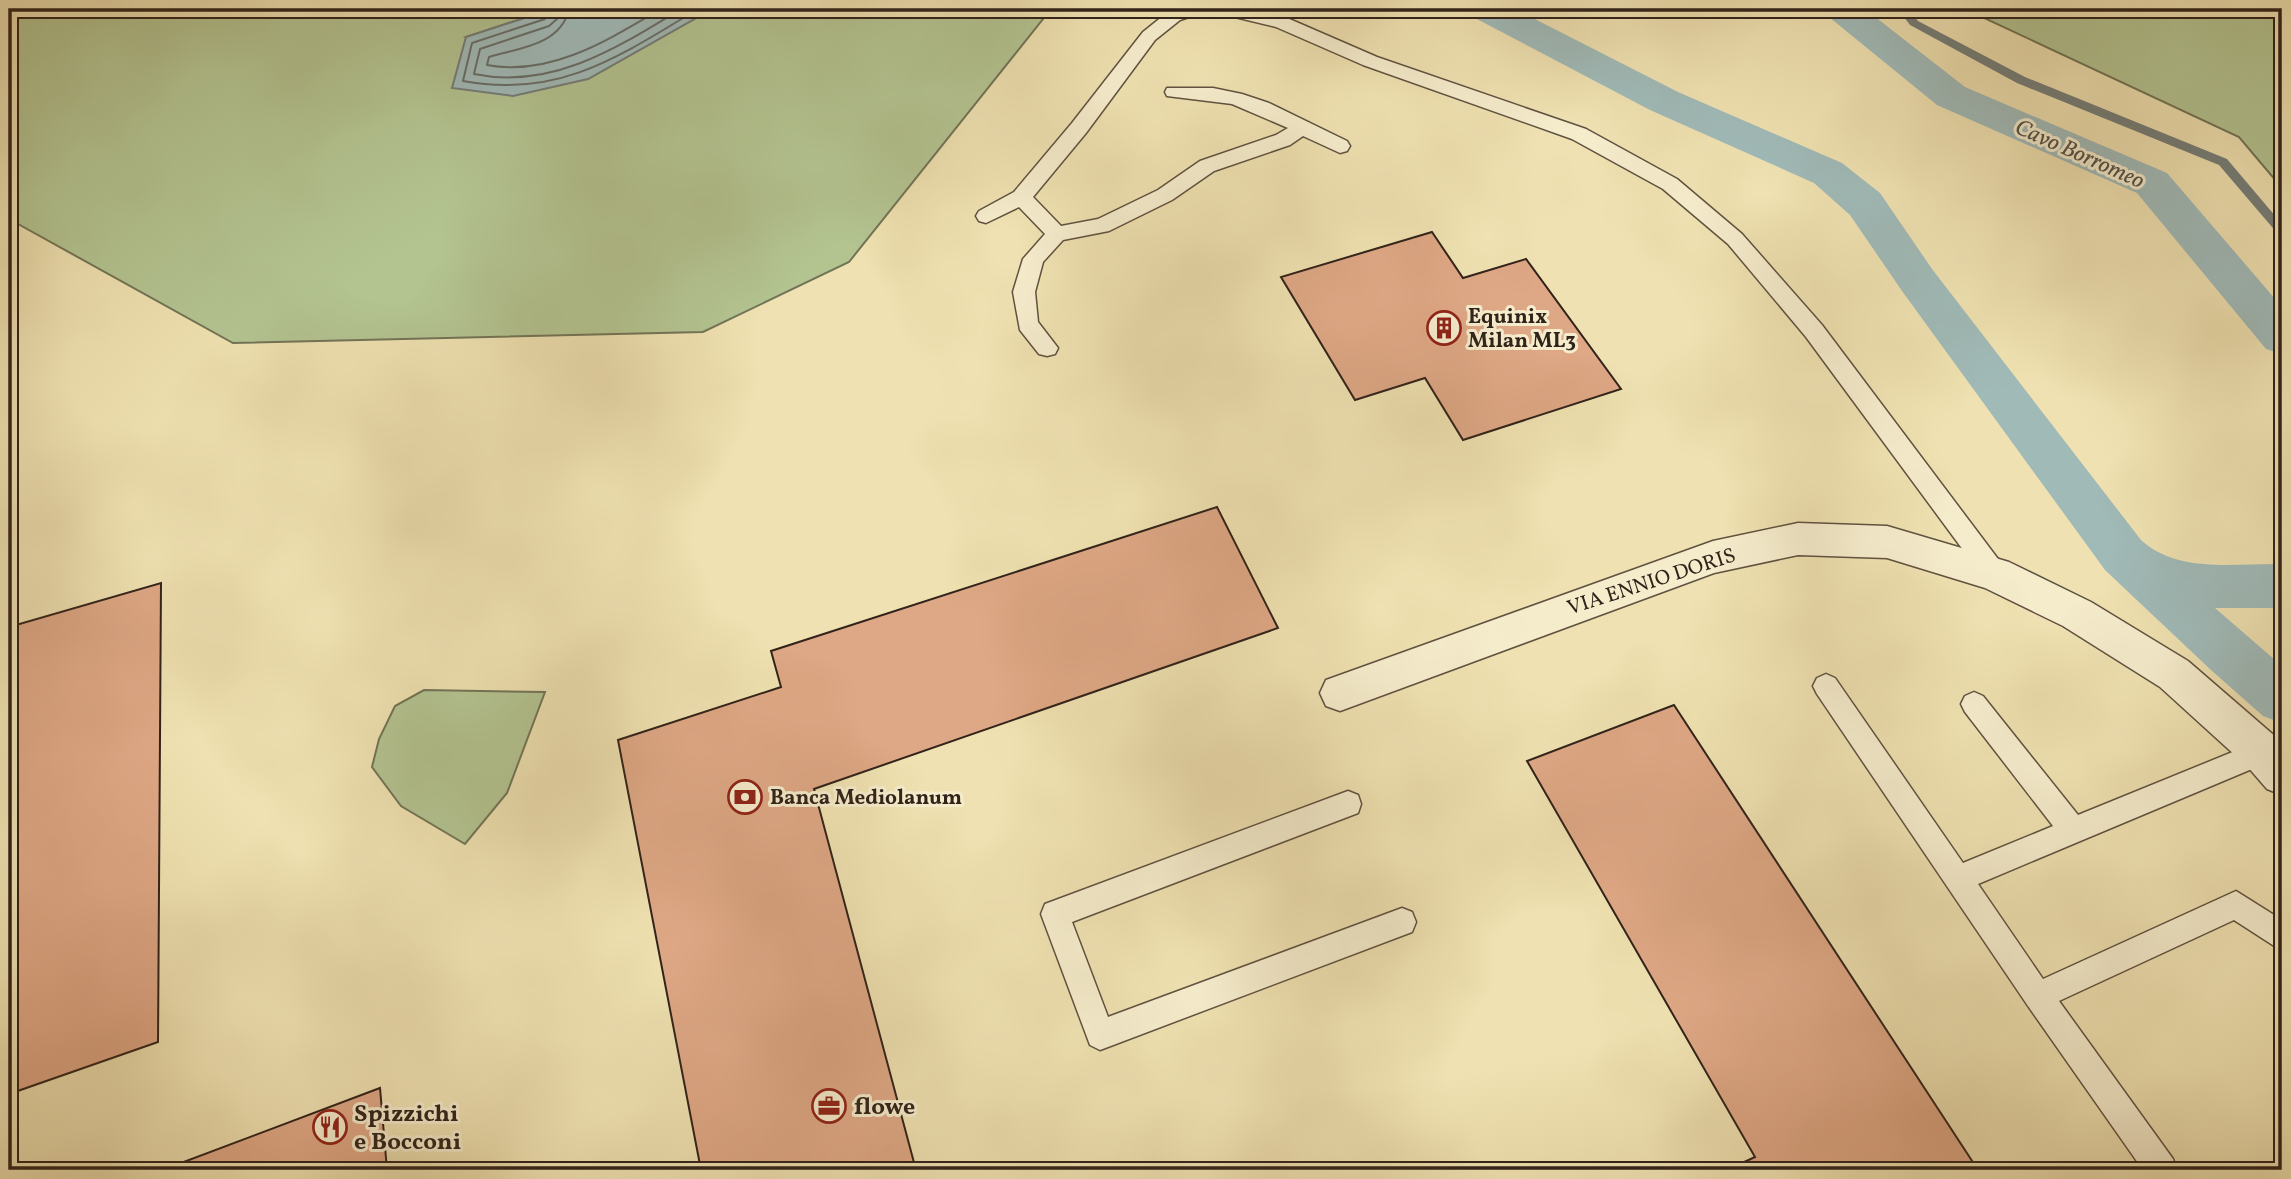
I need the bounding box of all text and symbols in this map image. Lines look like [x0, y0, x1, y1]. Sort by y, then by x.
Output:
water label: Cavo Borromeo [2009, 112, 2149, 198]
place label: Equinix Milan ML3 [1468, 303, 1576, 356]
building icon: Equinix Milan ML3 [1425, 309, 1463, 347]
street label: VIA ENNIO DORIS [1563, 541, 1739, 623]
bank icon: Banca Mediolanum [726, 778, 764, 816]
place label: Banca Mediolanum [770, 784, 962, 813]
office icon: flowe [810, 1087, 848, 1125]
place label: flowe [854, 1091, 915, 1125]
place label: Spizzichi e Bocconi [354, 1098, 461, 1160]
restaurant icon: Spizzichi e Bocconi [311, 1108, 349, 1146]

